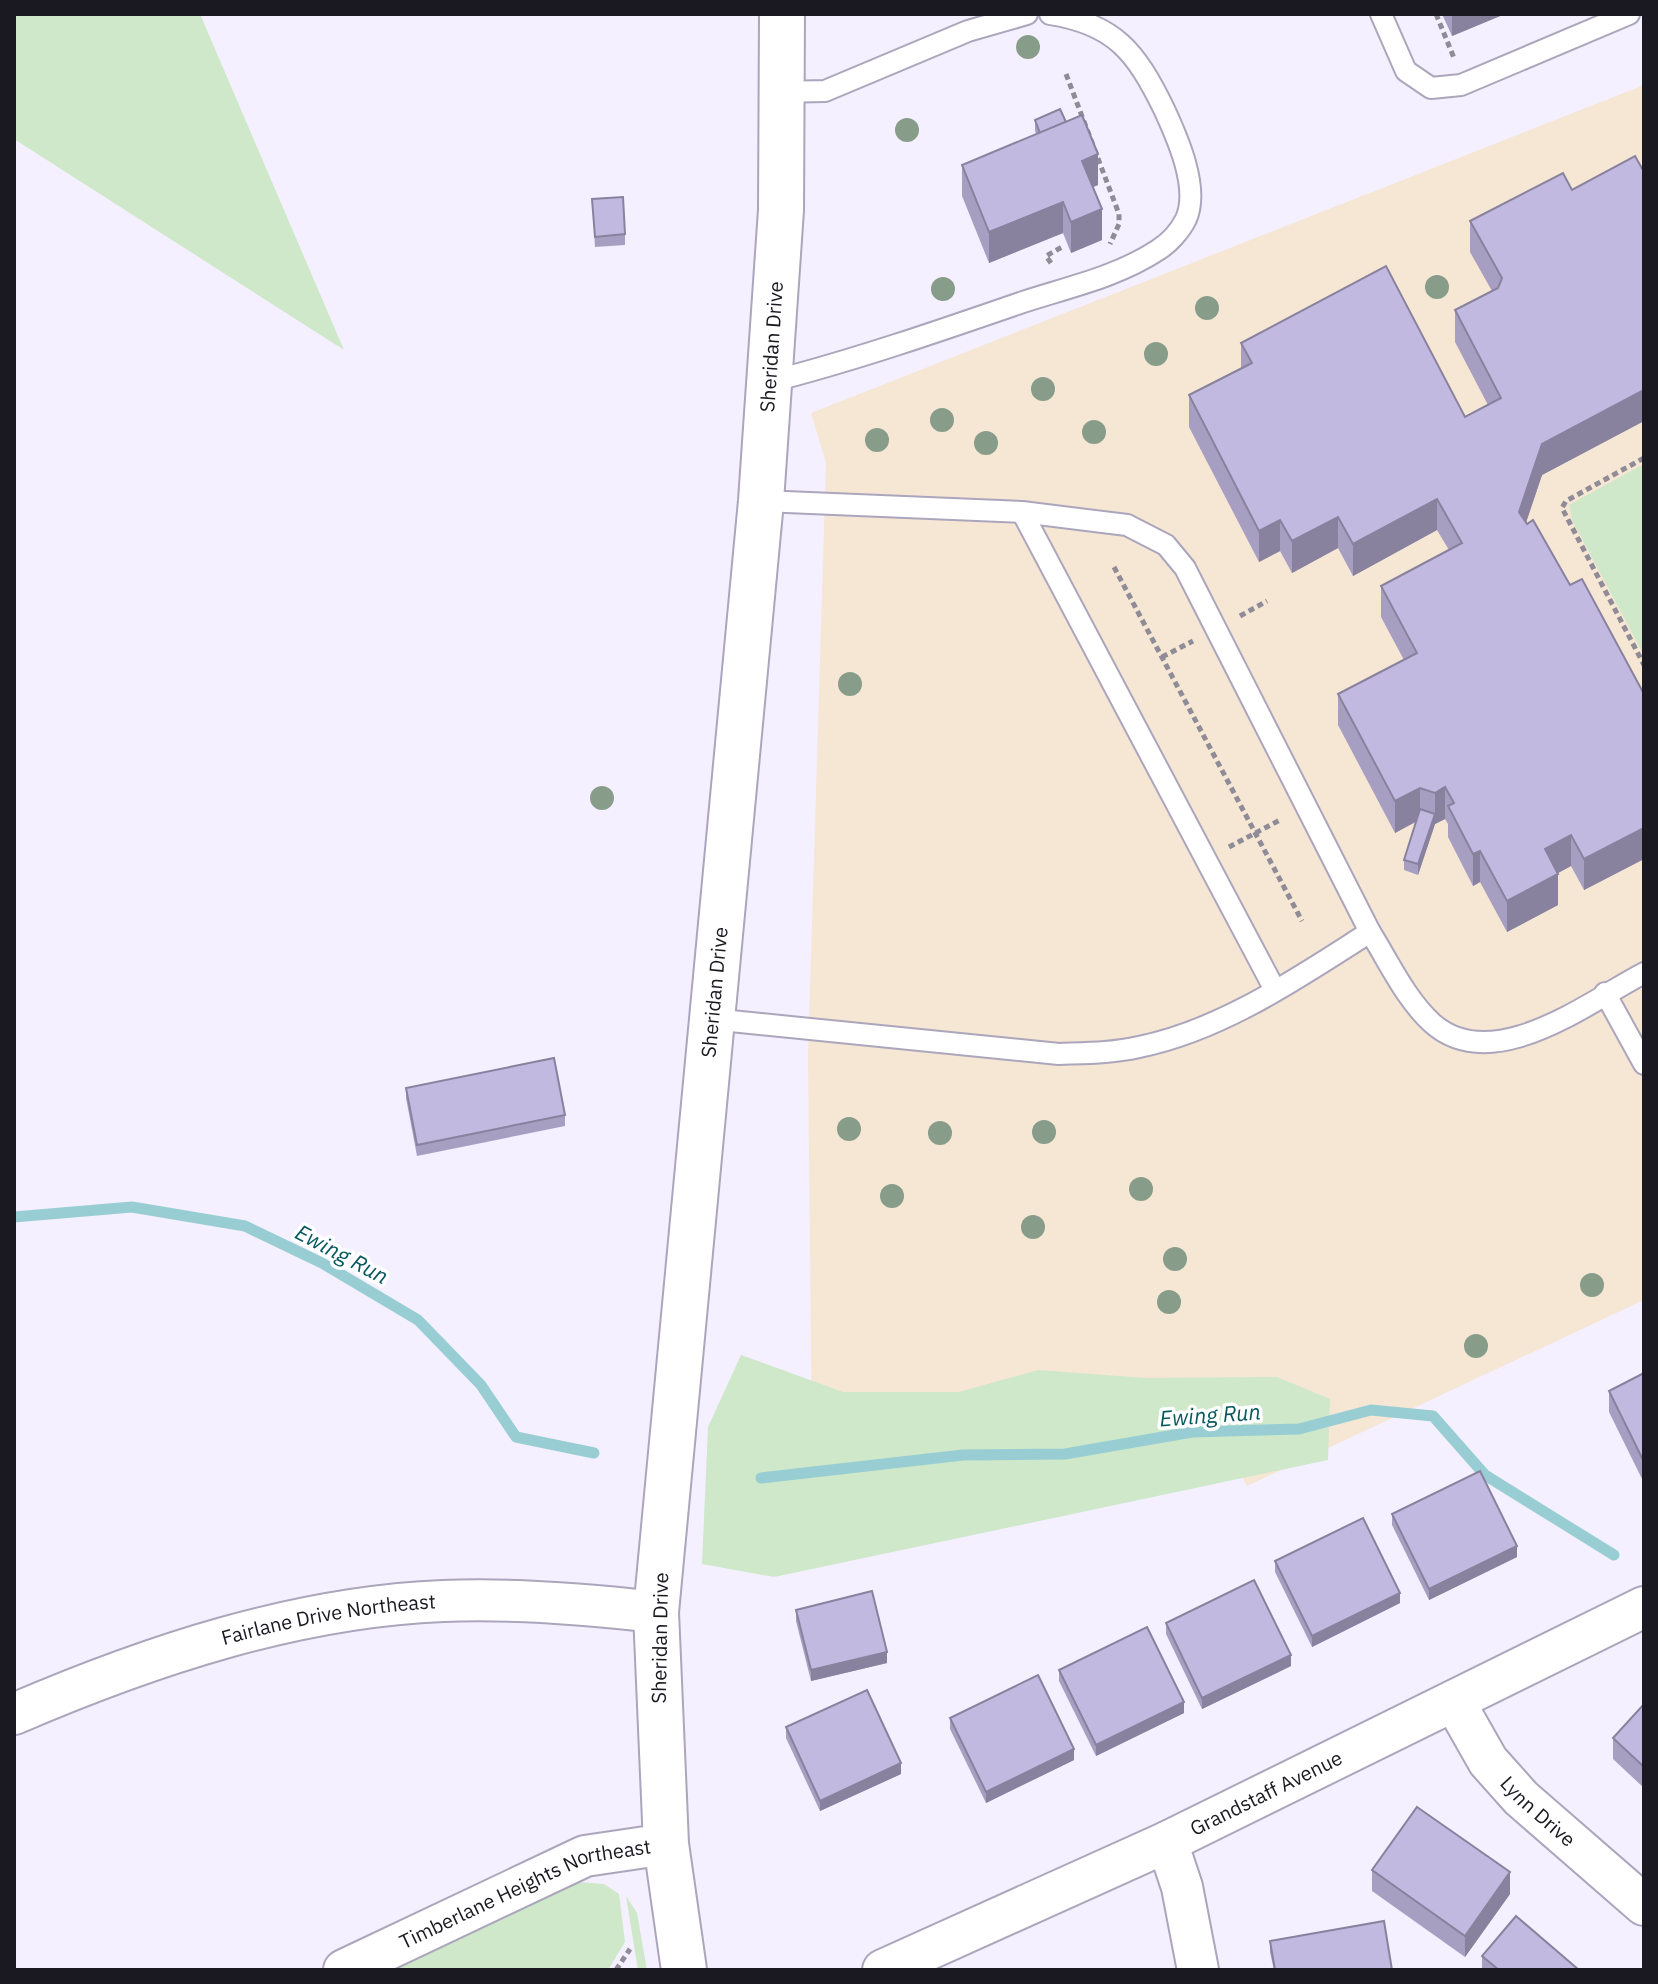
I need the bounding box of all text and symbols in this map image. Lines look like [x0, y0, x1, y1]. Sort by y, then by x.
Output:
street label: Sheridan Drive [753, 280, 789, 413]
street label: Sheridan Drive [694, 926, 734, 1059]
water label: Ewing Run [291, 1217, 394, 1290]
water label: Ewing Run [1158, 1396, 1262, 1433]
street label: Sheridan Drive [645, 1572, 674, 1704]
street label: Fairlane Drive Northeast [218, 1587, 436, 1651]
street label: Grandstaff Avenue [1185, 1744, 1347, 1842]
street label: Lynn Drive [1495, 1770, 1582, 1852]
street label: Timberlane Heights Northeast [395, 1832, 653, 1955]

